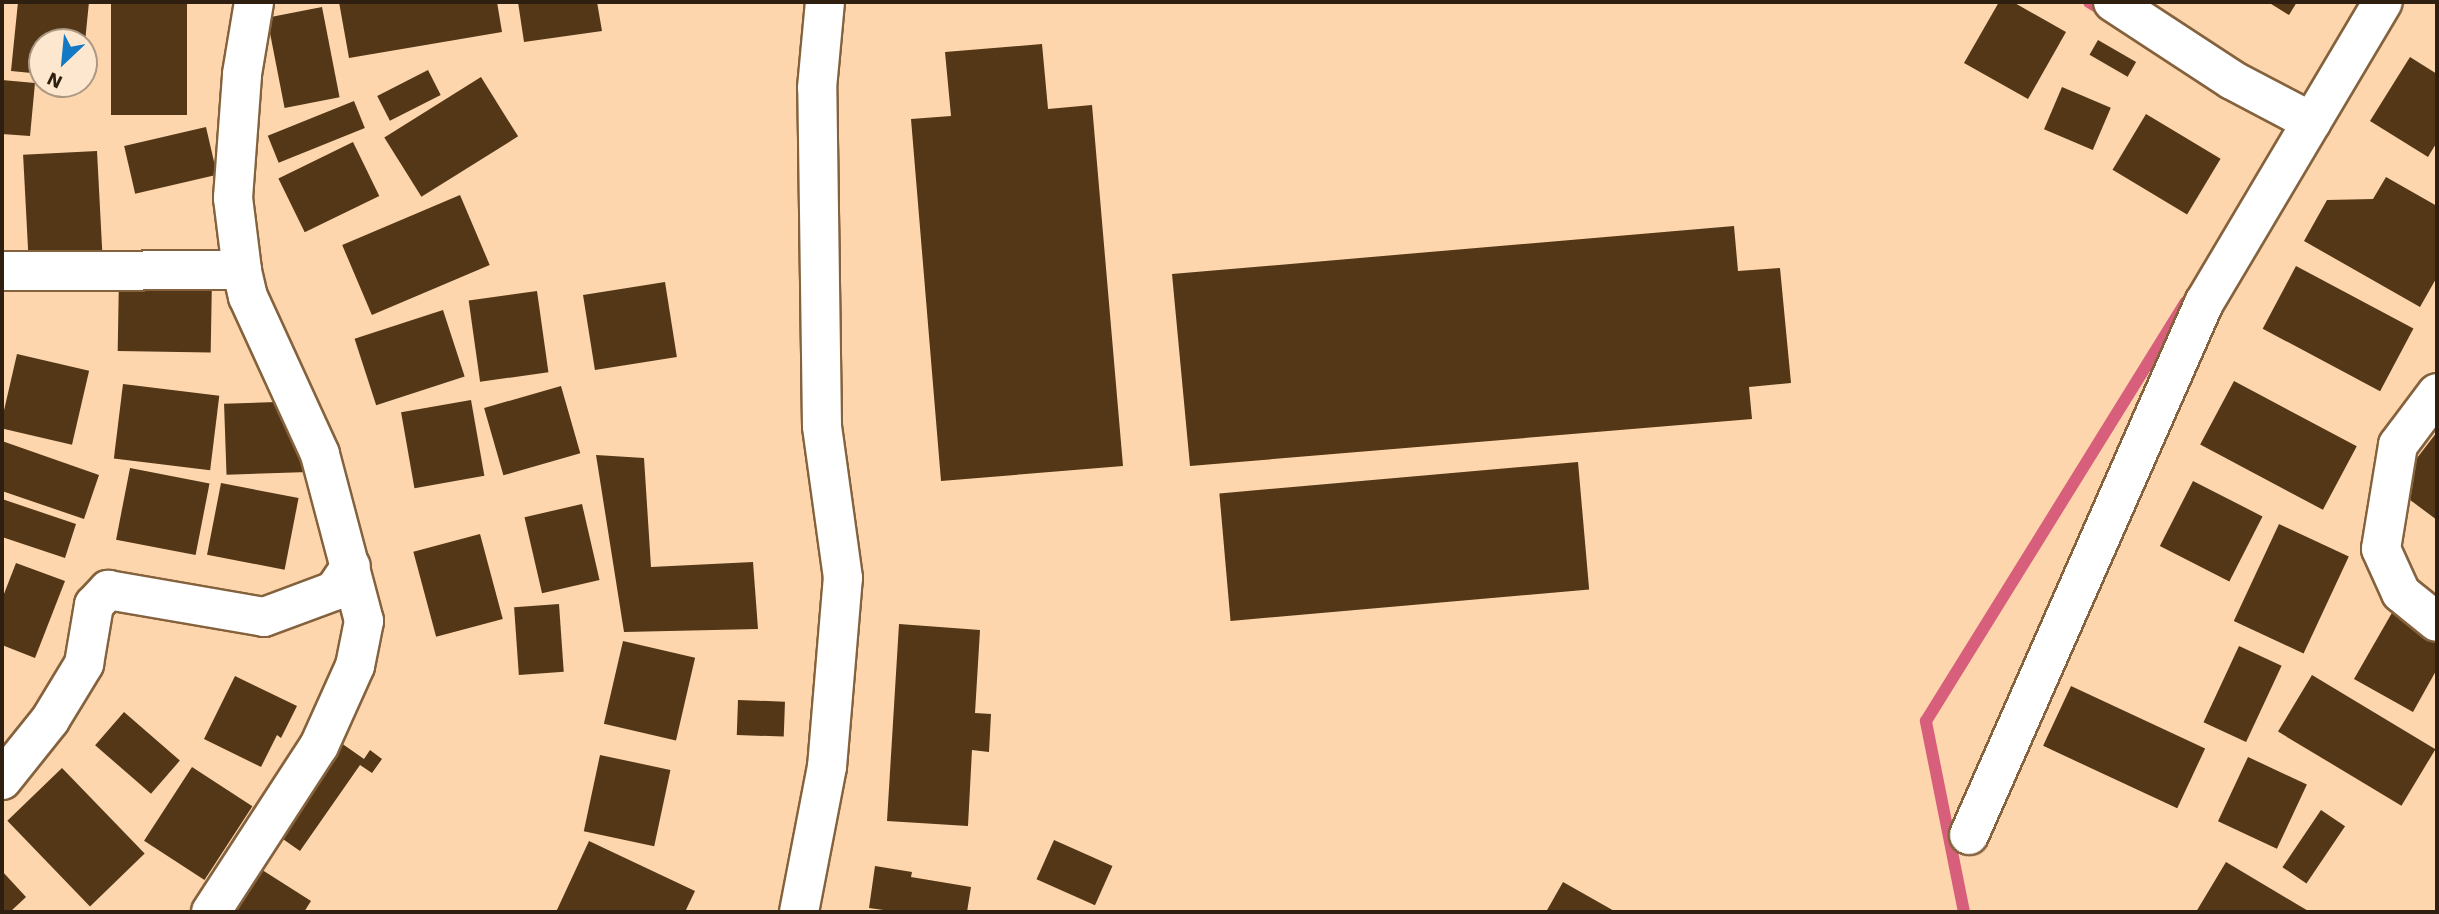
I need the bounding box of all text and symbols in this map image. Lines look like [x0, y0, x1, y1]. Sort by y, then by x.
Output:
north arrow [28, 28, 98, 98]
text: N [43, 67, 66, 94]

